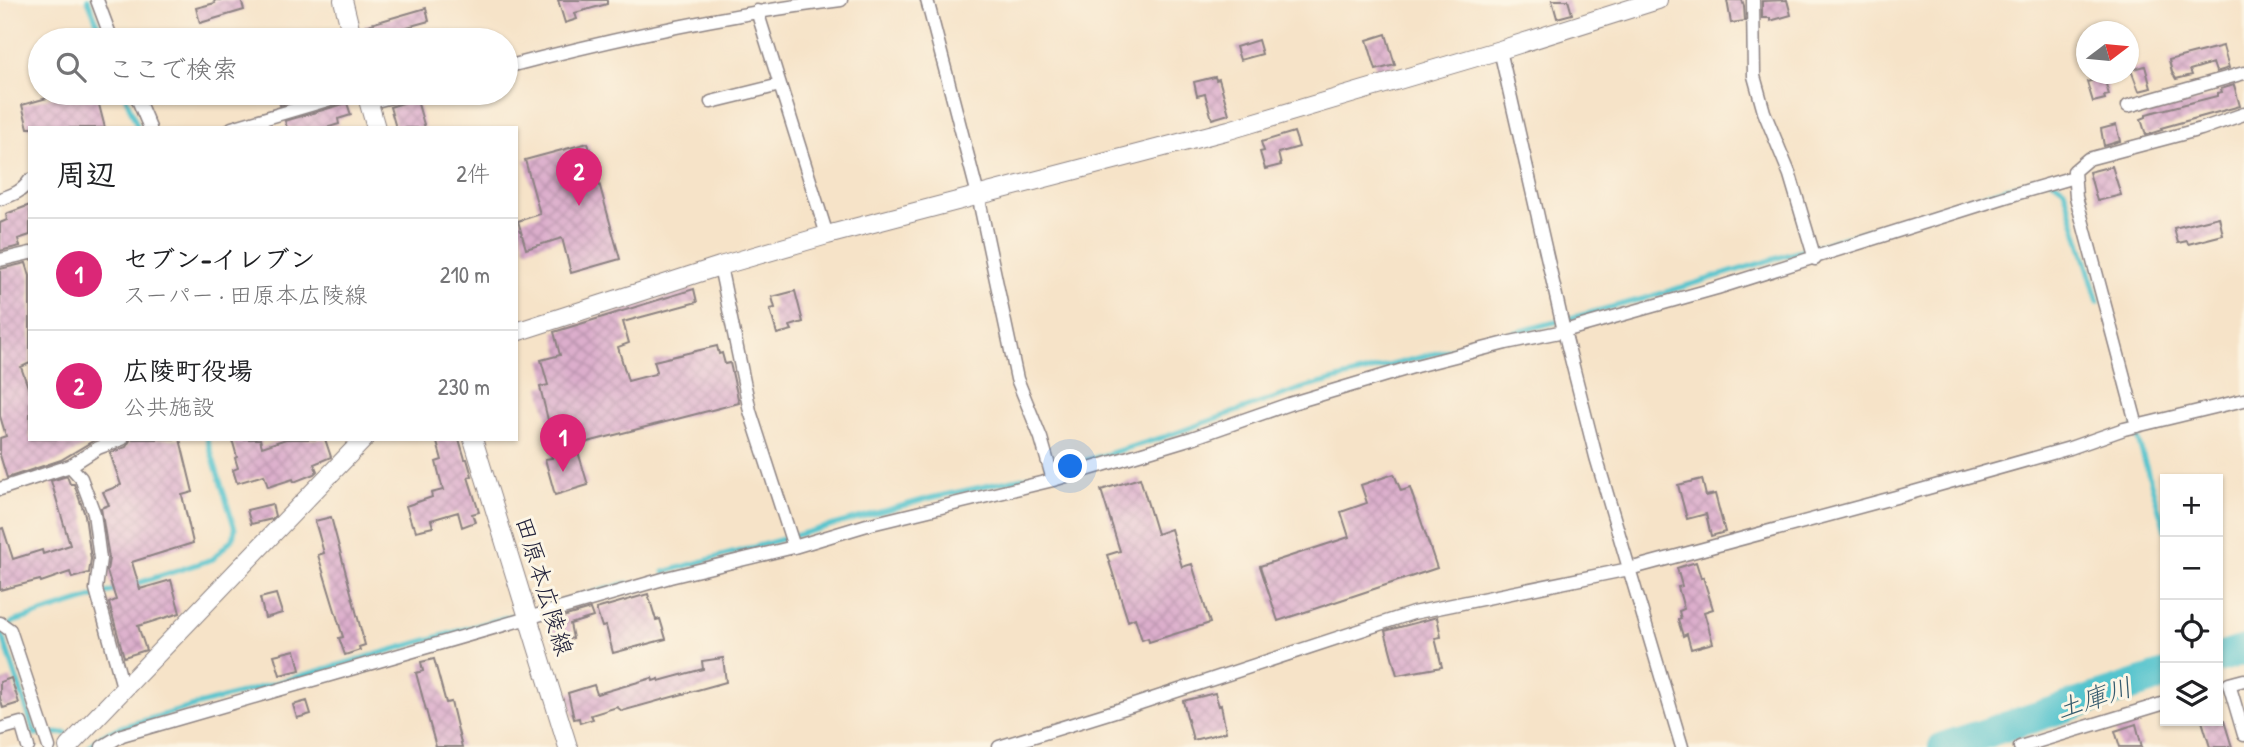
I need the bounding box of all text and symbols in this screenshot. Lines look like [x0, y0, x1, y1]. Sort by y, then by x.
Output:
north arrow [2076, 21, 2139, 84]
search box [28, 28, 518, 105]
icon: search [52, 48, 90, 86]
text: ここで検索 [108, 51, 238, 86]
pin: 2 [556, 148, 602, 206]
text: 周辺 [56, 154, 116, 194]
text: 2件 [456, 158, 490, 189]
text: セブン-イレブン [123, 241, 316, 276]
text: 1 [75, 259, 83, 290]
text: 210 m [440, 259, 490, 290]
text: スーパー · 田原本広陵線 [123, 279, 367, 310]
text: 広陵町役場 [123, 353, 253, 388]
text: 2 [74, 371, 84, 402]
text: 230 m [438, 371, 490, 402]
text: 公共施設 [123, 391, 215, 422]
pin: 1 [540, 414, 586, 472]
your location [1053, 449, 1087, 483]
map controls [2160, 474, 2223, 726]
button: + [2160, 474, 2223, 537]
street label: 田原本広陵線 [509, 512, 581, 659]
button: − [2160, 537, 2223, 600]
button: locate [2160, 600, 2223, 663]
button: layers [2160, 663, 2223, 726]
water label: 土庫川 [2051, 669, 2136, 726]

